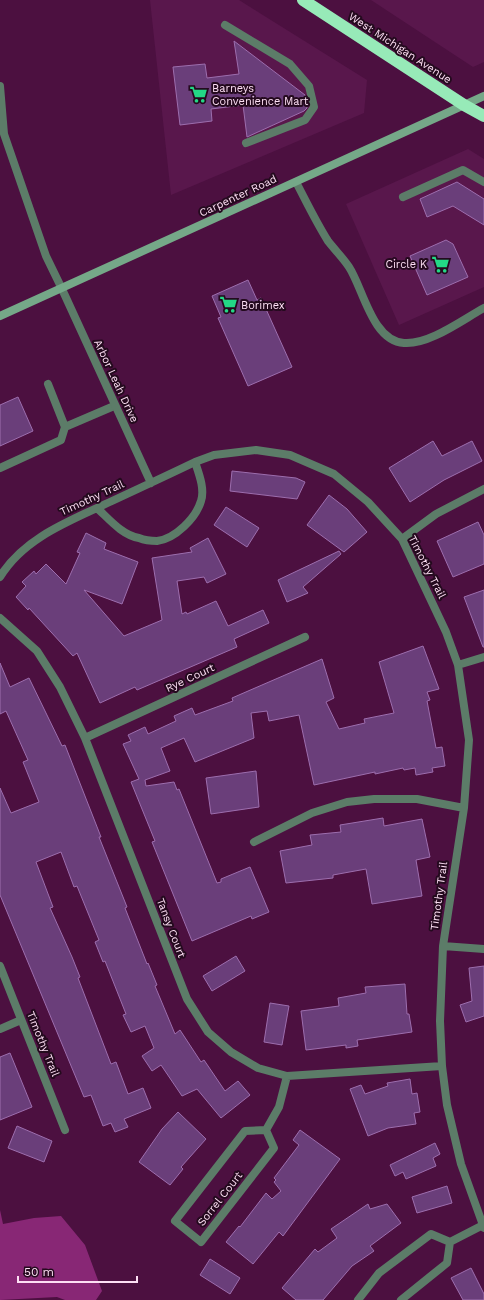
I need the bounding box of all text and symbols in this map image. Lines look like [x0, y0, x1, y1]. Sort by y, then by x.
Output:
street label: West Michigan Avenue [346, 10, 454, 86]
place label: Barneys Convenience Mart [212, 82, 309, 108]
supermarket icon: Barneys Convenience Mart [189, 84, 209, 104]
street label: Carpenter Road [197, 172, 279, 220]
supermarket icon: Circle K [430, 254, 450, 274]
place label: Circle K [385, 258, 427, 271]
supermarket icon: Borimex [218, 295, 238, 315]
place label: Borimex [241, 299, 285, 312]
street label: Arbor Leah Drive [91, 337, 141, 425]
street label: Timothy Trail [58, 477, 127, 519]
street label: Timothy Trail [405, 533, 449, 601]
street label: Rye Court [164, 661, 217, 695]
street label: Timothy Trail [428, 860, 450, 931]
street label: Tansy Court [154, 896, 188, 960]
street label: Timothy Trail [24, 1009, 62, 1079]
street label: Sorrel Court [195, 1169, 245, 1229]
scale bar [18, 1258, 137, 1284]
text: 50 m [24, 1265, 54, 1279]

